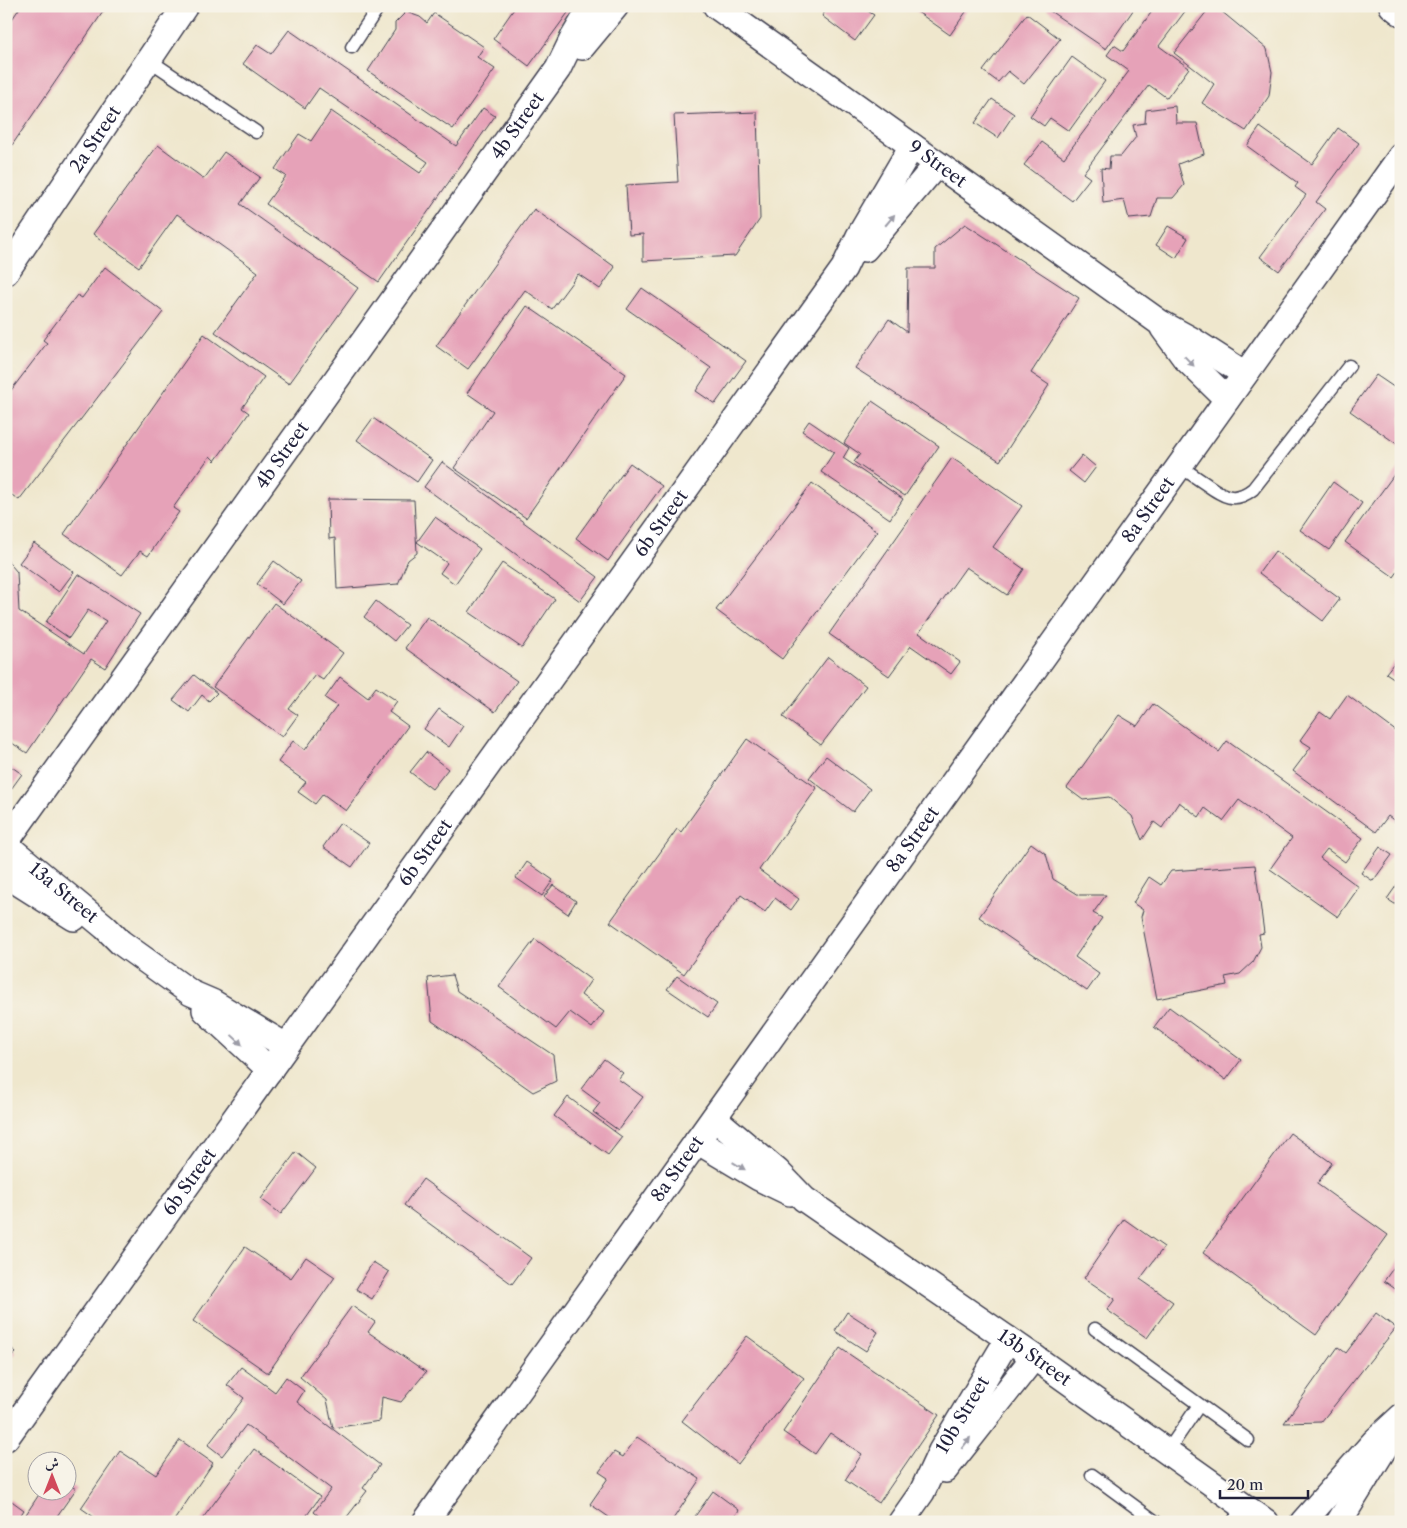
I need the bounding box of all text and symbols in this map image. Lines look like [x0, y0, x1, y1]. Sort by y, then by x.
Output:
street label: 4b Street [486, 88, 549, 164]
street label: 2a Street [65, 101, 126, 177]
street label: 9 Street [904, 136, 971, 193]
one-way arrow [884, 213, 895, 226]
one-way arrow [1182, 355, 1194, 367]
street label: 4b Street [251, 417, 314, 493]
street label: 8a Street [1117, 472, 1180, 547]
street label: 6b Street [630, 485, 693, 561]
street label: 8a Street [882, 802, 944, 877]
street label: 6b Street [394, 814, 457, 890]
street label: 13a Street [25, 858, 103, 928]
one-way arrow [231, 1034, 243, 1046]
street label: 8a Street [646, 1131, 709, 1206]
street label: 6b Street [158, 1144, 221, 1220]
one-way arrow [732, 1162, 746, 1171]
street label: 13b Street [994, 1324, 1076, 1391]
street label: 10b Street [931, 1372, 994, 1457]
one-way arrow [960, 1437, 971, 1450]
north arrow [28, 1450, 78, 1500]
text: ش [45, 1454, 59, 1472]
scale bar [1220, 1468, 1307, 1500]
text: 20 m [1227, 1475, 1263, 1494]

